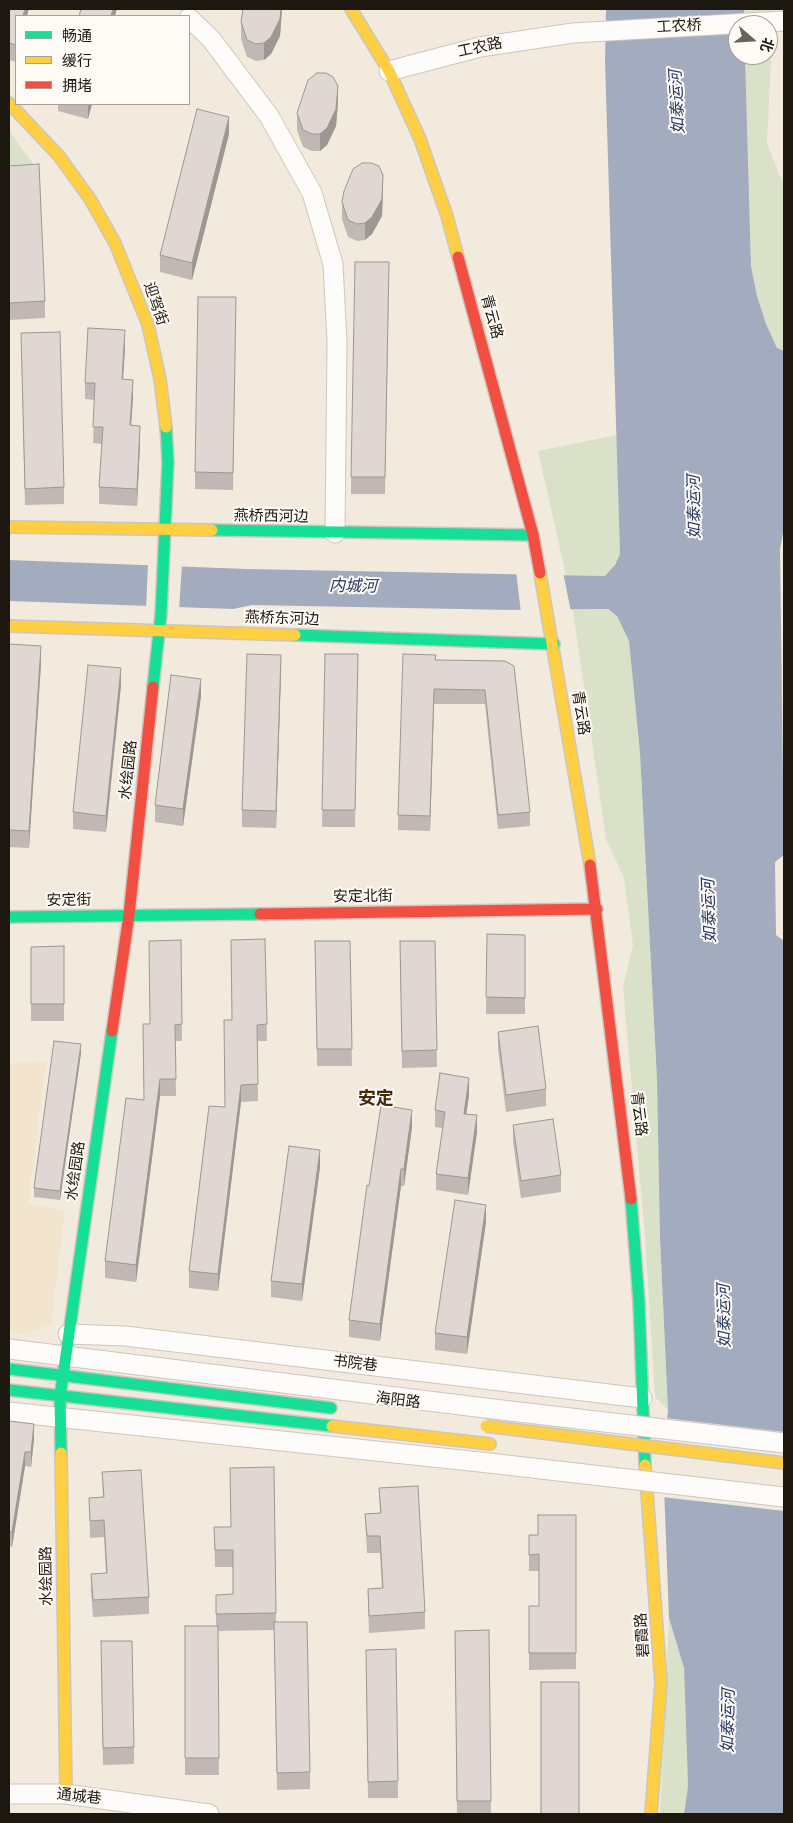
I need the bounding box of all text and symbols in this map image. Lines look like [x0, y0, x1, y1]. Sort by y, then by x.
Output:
legend [15, 15, 190, 105]
north arrow [728, 15, 778, 65]
street label: 工农桥 [656, 17, 702, 37]
text: 畅通 [62, 27, 92, 45]
street label: 工农路 [456, 35, 504, 61]
text: 北 [756, 35, 777, 54]
text: 缓行 [62, 52, 92, 70]
water label: 如泰运河 [667, 70, 689, 134]
text: 拥堵 [62, 77, 92, 95]
street label: 迎驾街 [139, 280, 171, 328]
street label: 青云路 [476, 293, 506, 341]
water label: 如泰运河 [685, 475, 705, 539]
street label: 燕桥西河边 [233, 507, 309, 527]
water label: 内城河 [329, 577, 377, 597]
street label: 燕桥东河边 [244, 609, 320, 629]
street label: 青云路 [568, 689, 592, 737]
street label: 水绘园路 [117, 739, 141, 801]
water label: 如泰运河 [699, 879, 721, 943]
street label: 安定北街 [333, 887, 393, 907]
street label: 安定街 [46, 892, 92, 910]
district label: 安定 [358, 1088, 394, 1110]
street label: 青云路 [626, 1091, 650, 1137]
street label: 水绘园路 [63, 1140, 89, 1202]
water label: 如泰运河 [715, 1284, 735, 1348]
street label: 书院巷 [332, 1352, 378, 1376]
street label: 海阳路 [375, 1389, 421, 1413]
street label: 水绘园路 [37, 1546, 57, 1606]
street label: 碧霞路 [632, 1612, 654, 1658]
water label: 如泰运河 [719, 1689, 739, 1753]
street label: 通城巷 [56, 1786, 102, 1808]

